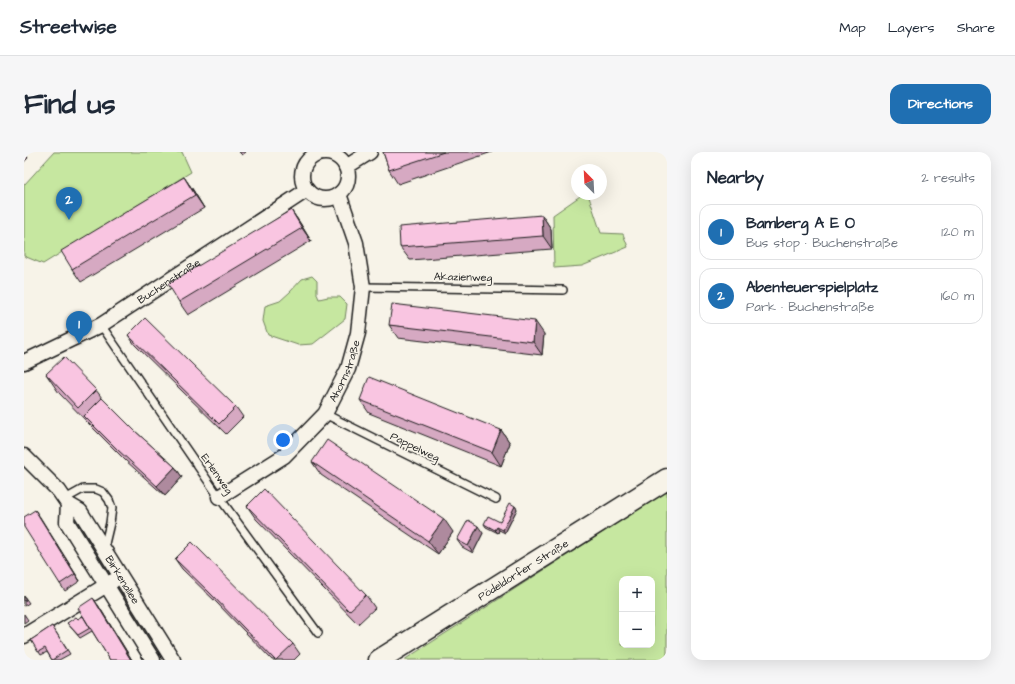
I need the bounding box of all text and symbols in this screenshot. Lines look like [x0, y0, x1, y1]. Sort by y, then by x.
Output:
text: Streetwise [20, 14, 117, 41]
text: Map [839, 18, 866, 38]
text: Layers [888, 18, 935, 38]
text: Share [957, 18, 995, 38]
button: Directions [890, 84, 991, 124]
text: Find us [24, 85, 115, 124]
north arrow [571, 164, 607, 200]
text: Nearby [707, 166, 764, 190]
text: 2 results [921, 169, 975, 187]
pin: 2 [56, 187, 82, 220]
text: Bamberg A E O [746, 213, 855, 234]
text: 1 [720, 223, 722, 241]
text: 120 m [941, 223, 974, 241]
text: Bus stop · Buchenstraße [746, 234, 898, 252]
street label: Buchenstraße [134, 255, 203, 307]
street label: Akazienweg [434, 269, 493, 286]
text: Abenteuerspielplatz [746, 277, 878, 298]
text: 2 [717, 287, 725, 305]
text: 160 m [941, 287, 974, 305]
text: Park · Buchenstraße [746, 298, 874, 316]
pin: 1 [66, 311, 92, 344]
street label: Ahornstraße [325, 338, 363, 404]
street label: Pappelweg [387, 429, 442, 466]
your location [273, 430, 293, 450]
street label: Erlenweg [197, 451, 237, 498]
street label: Pödeldorfer Straße [475, 535, 571, 604]
street label: Birkenallee [102, 552, 144, 607]
map controls [619, 576, 655, 648]
button: + [619, 576, 655, 612]
button: − [619, 612, 655, 648]

